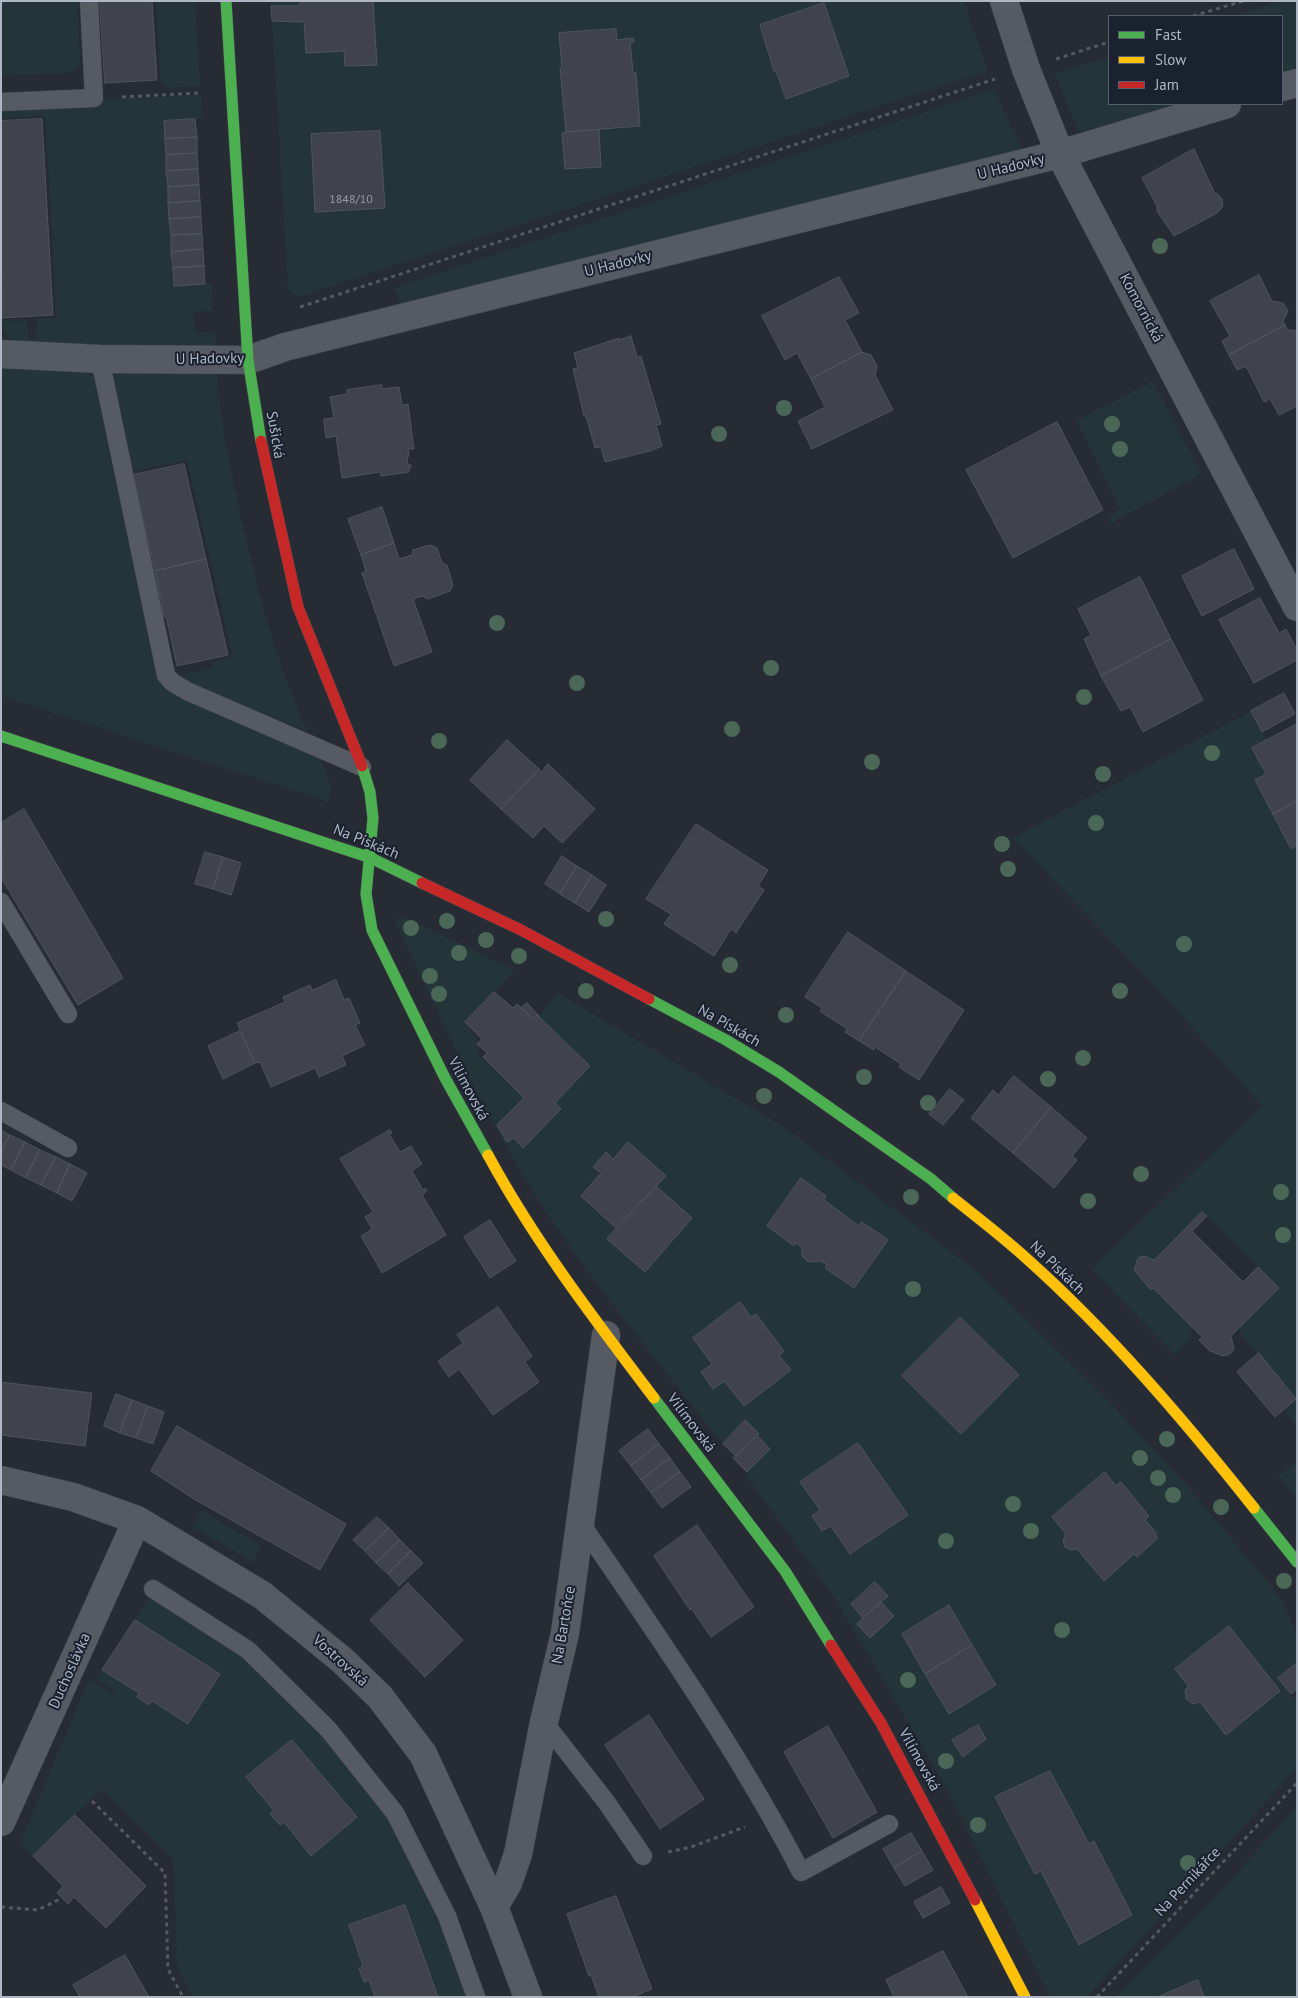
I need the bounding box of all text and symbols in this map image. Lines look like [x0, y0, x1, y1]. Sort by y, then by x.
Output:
legend [1108, 15, 1283, 105]
text: Fast [1155, 25, 1182, 44]
text: Slow [1155, 50, 1186, 69]
text: Jam [1155, 75, 1179, 94]
street label: U Hadovky [976, 150, 1046, 184]
house number: 1848/10 [329, 193, 373, 207]
street label: U Hadovky [583, 247, 653, 281]
street label: Komornická [1115, 270, 1167, 346]
street label: U Hadovky [176, 349, 244, 369]
street label: Sušická [262, 410, 288, 460]
street label: Na Pískách [330, 821, 402, 863]
street label: Na Pískách [694, 1001, 764, 1051]
street label: Vilímovská [444, 1054, 492, 1124]
street label: Na Pískách [1026, 1237, 1088, 1299]
street label: Vilímovská [663, 1390, 719, 1456]
street label: Na Bartoňce [548, 1585, 580, 1665]
street label: Duchoslávka [45, 1630, 95, 1712]
street label: Vostrovská [309, 1631, 371, 1691]
street label: Vilímovská [894, 1725, 944, 1795]
street label: Na Pernikářce [1151, 1844, 1225, 1920]

